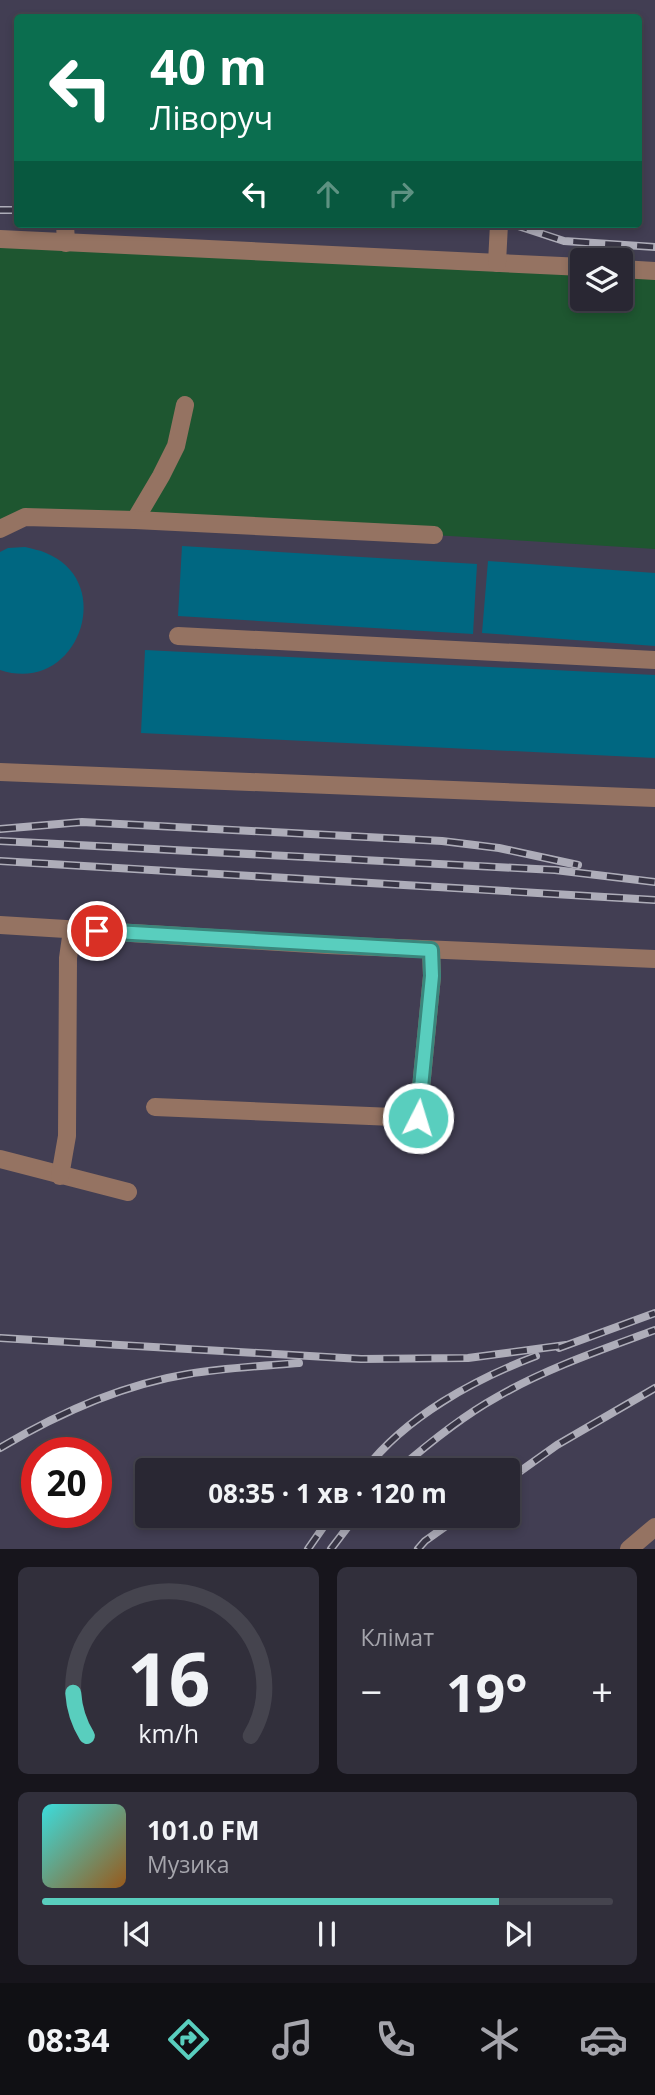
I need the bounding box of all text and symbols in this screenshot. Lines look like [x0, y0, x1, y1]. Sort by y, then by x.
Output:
text: 40 m [150, 33, 267, 99]
icon: left [35, 42, 126, 133]
text: Ліворуч [150, 96, 273, 139]
icon: left [236, 175, 274, 213]
icon: ahead [309, 175, 347, 213]
icon: right [382, 175, 420, 213]
map controls [570, 248, 633, 311]
button: layers [570, 248, 633, 311]
pin [67, 901, 127, 961]
icon: arrive [78, 912, 116, 950]
position arrow [381, 1081, 455, 1155]
speed limit sign: 20 [21, 1437, 112, 1528]
text: 08:35 · 1 хв · 120 m [208, 1475, 447, 1511]
text: Клімат [361, 1621, 434, 1653]
text: 16 [127, 1629, 210, 1728]
text: 19° [446, 1656, 528, 1727]
text: − [361, 1665, 382, 1717]
text: + [591, 1665, 613, 1717]
text: km/h [138, 1716, 199, 1750]
text: 101.0 FM [147, 1812, 259, 1848]
text: Музика [147, 1848, 230, 1880]
icon: previous [118, 1915, 156, 1953]
icon: pause [308, 1915, 346, 1953]
icon: next [499, 1915, 537, 1953]
icon: directions [164, 2015, 213, 2064]
icon: music [268, 2015, 317, 2064]
icon: phone [371, 2015, 420, 2064]
icon: climate [475, 2015, 524, 2064]
icon: car [579, 2015, 628, 2064]
text: 08:34 [27, 2018, 110, 2061]

